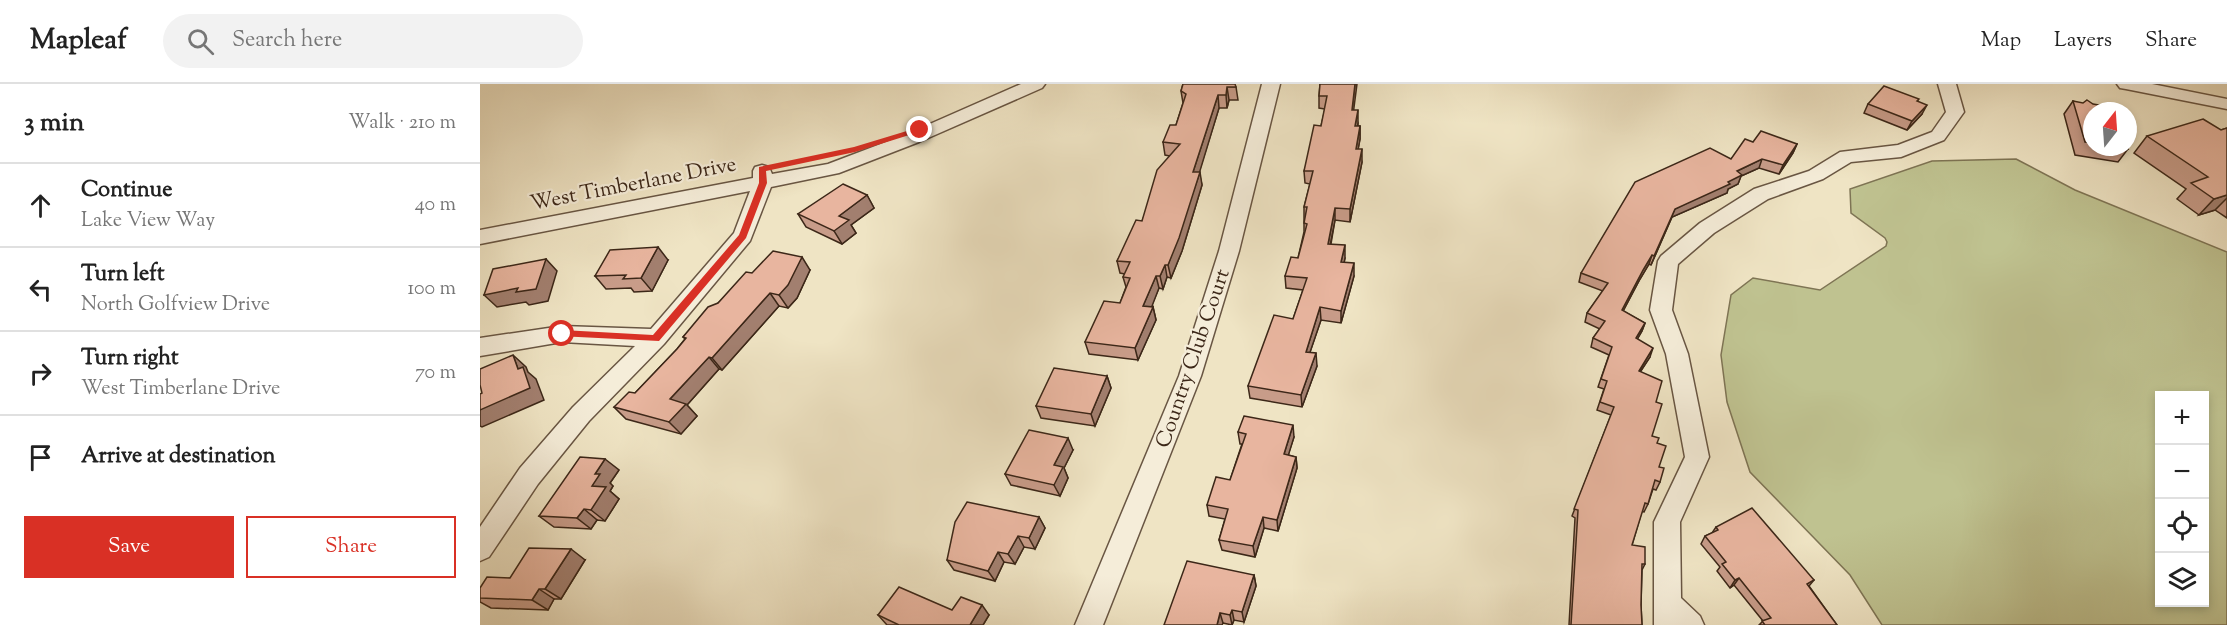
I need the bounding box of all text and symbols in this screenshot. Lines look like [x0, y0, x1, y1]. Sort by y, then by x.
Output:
search box [163, 14, 583, 68]
text: Mapleaf [30, 21, 127, 61]
icon: search [184, 25, 217, 58]
text: Search here [232, 25, 342, 57]
text: Map [1981, 26, 2021, 56]
text: Layers [2054, 26, 2112, 56]
text: Share [2145, 26, 2197, 56]
north arrow [2083, 102, 2137, 156]
text: 3 min [24, 105, 84, 142]
text: Walk · 210 m [348, 109, 456, 138]
route end [906, 116, 932, 142]
street label: West Timberlane Drive [528, 150, 739, 220]
text: Continue [81, 175, 172, 207]
icon: ahead [24, 189, 57, 222]
text: 40 m [415, 191, 456, 220]
text: Lake View Way [81, 207, 215, 236]
text: Turn left [81, 259, 164, 291]
street label: Country Club Court [1149, 265, 1239, 452]
icon: left [24, 273, 57, 306]
text: 100 m [407, 275, 456, 304]
text: North Golfview Drive [81, 291, 270, 320]
route start [548, 320, 574, 346]
text: Turn right [81, 343, 178, 375]
icon: right [24, 357, 57, 390]
text: 70 m [415, 359, 456, 388]
text: West Timberlane Drive [81, 375, 280, 404]
map controls [2155, 391, 2209, 607]
button: + [2155, 391, 2209, 445]
icon: arrive [24, 441, 57, 474]
text: Arrive at destination [81, 441, 276, 473]
button: − [2155, 445, 2209, 499]
button: locate [2155, 499, 2209, 553]
button: Save [24, 516, 234, 578]
button: Share [246, 516, 456, 578]
button: layers [2155, 553, 2209, 607]

